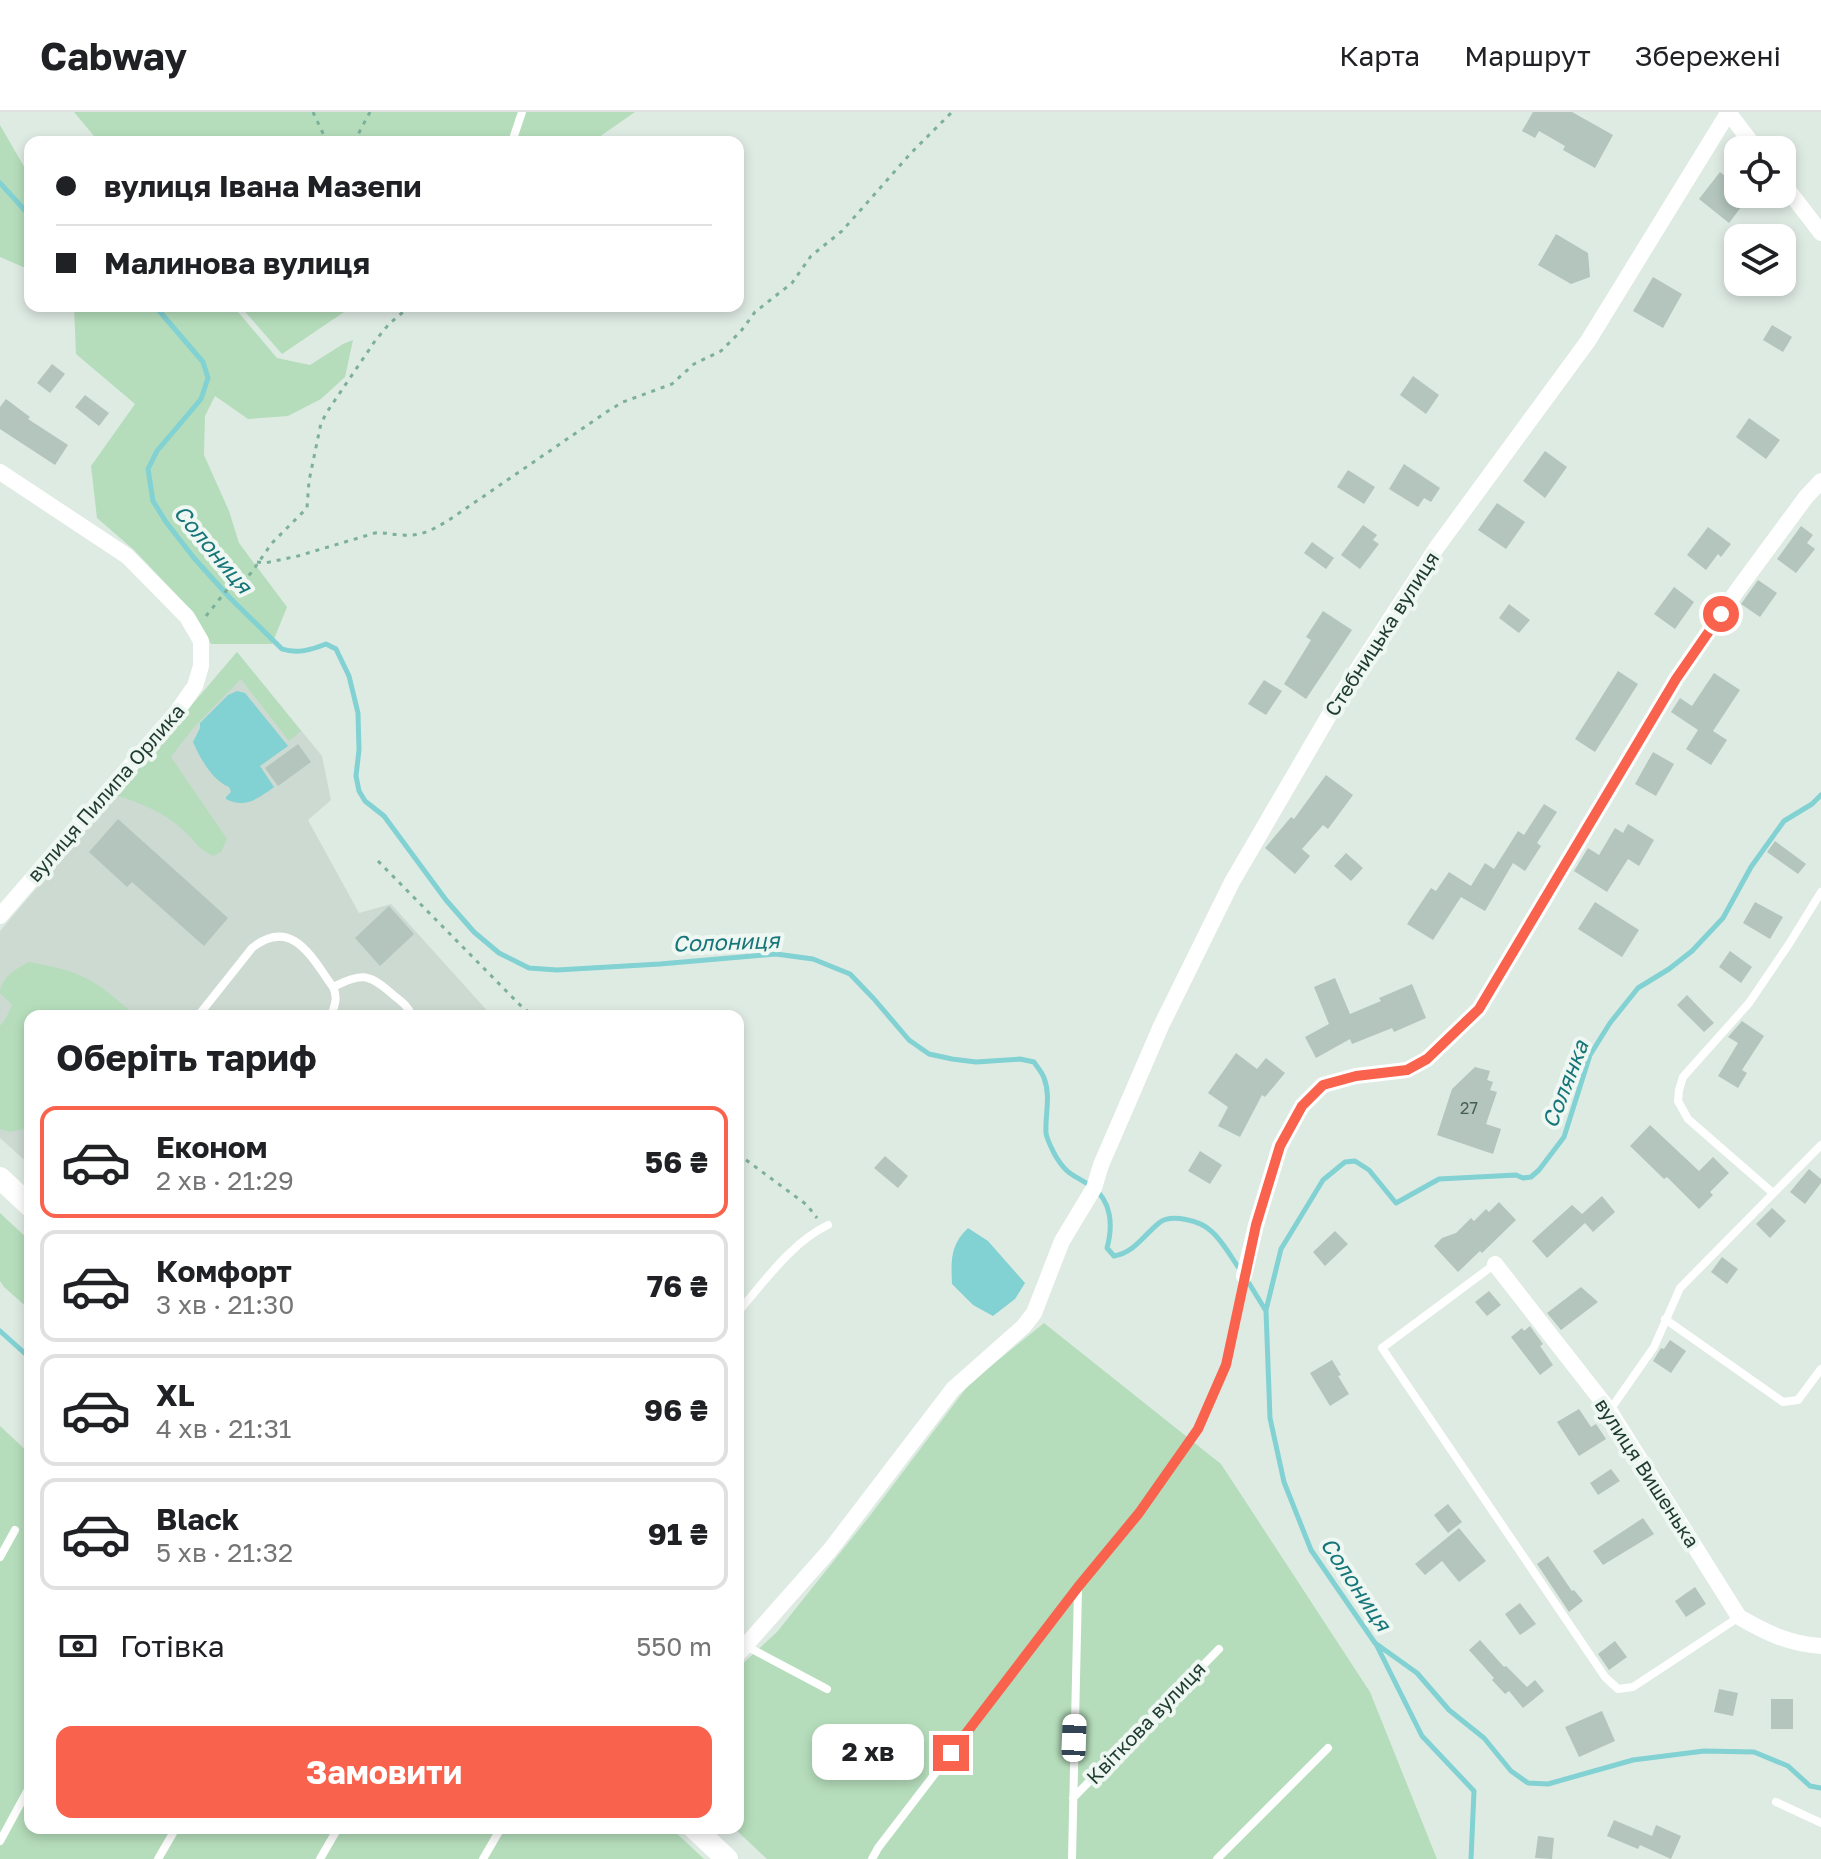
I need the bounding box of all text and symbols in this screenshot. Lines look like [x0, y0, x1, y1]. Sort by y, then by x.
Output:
text: Cabway [40, 33, 187, 78]
text: Карта [1339, 39, 1420, 72]
text: Маршрут [1464, 39, 1591, 72]
text: Збережені [1635, 39, 1781, 72]
map controls [1724, 136, 1796, 296]
button: locate [1724, 136, 1796, 208]
text: вулиця Івана Мазепи [104, 168, 422, 204]
button: layers [1724, 224, 1796, 296]
text: Малинова вулиця [104, 245, 370, 281]
water label: Солониця [169, 499, 259, 600]
street label: Стебницька вулиця [1319, 547, 1443, 720]
route start [1703, 596, 1739, 632]
street label: вулиця Пилипа Орлика [22, 699, 189, 886]
water label: Солониця [672, 926, 781, 957]
water label: Солянка [1536, 1035, 1594, 1131]
text: Оберіть тариф [56, 1036, 317, 1079]
house number: 27 [1460, 1098, 1478, 1118]
icon: car [60, 1126, 132, 1198]
text: Економ [156, 1129, 267, 1165]
text: 56 ₴ [645, 1144, 708, 1180]
text: 2 хв · 21:29 [156, 1165, 294, 1196]
icon: car [60, 1250, 132, 1322]
text: Комфорт [156, 1253, 292, 1289]
text: 76 ₴ [647, 1268, 708, 1304]
text: 3 хв · 21:30 [156, 1289, 294, 1320]
icon: car [60, 1374, 132, 1446]
text: XL [156, 1377, 195, 1413]
text: 96 ₴ [644, 1392, 708, 1428]
street label: вулиця Вишенька [1591, 1393, 1705, 1552]
text: 4 хв · 21:31 [156, 1413, 291, 1444]
icon: car [60, 1498, 132, 1570]
text: Black [156, 1501, 239, 1537]
text: 91 ₴ [648, 1516, 708, 1552]
water label: Солониця [1315, 1532, 1398, 1637]
text: 5 хв · 21:32 [156, 1537, 293, 1568]
icon: cash [56, 1624, 100, 1668]
text: Готівка [120, 1628, 225, 1664]
text: 550 m [636, 1631, 712, 1662]
street label: Квіткова вулиця [1081, 1656, 1210, 1788]
car [1061, 1714, 1087, 1762]
callout: 2 хв [811, 1725, 923, 1781]
button: Замовити [56, 1726, 712, 1818]
route end [933, 1735, 969, 1771]
text: 2 хв [842, 1736, 894, 1767]

